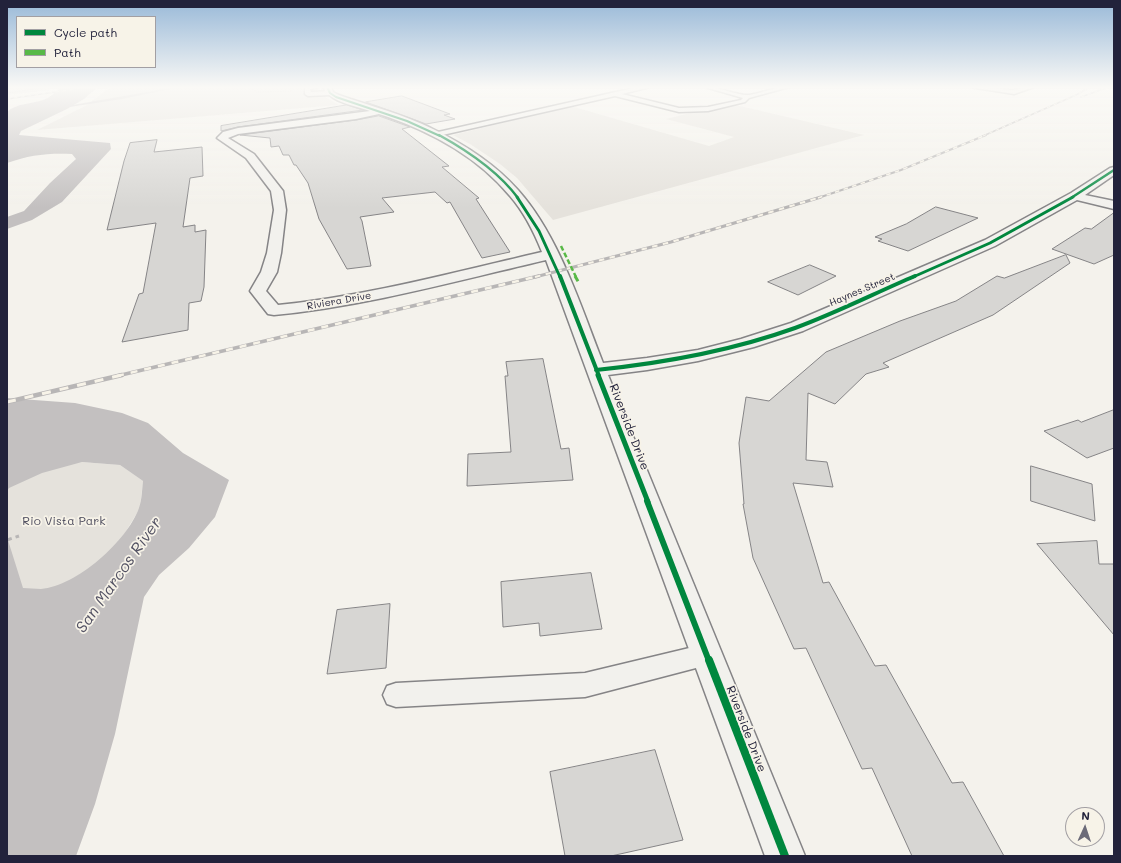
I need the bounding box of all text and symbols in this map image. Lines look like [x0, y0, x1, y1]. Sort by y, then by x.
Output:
legend [16, 16, 156, 68]
text: Cycle path [54, 24, 117, 40]
text: Path [54, 44, 81, 60]
street label: Haynes Street [827, 271, 897, 309]
street label: Riviera Drive [306, 289, 372, 313]
street label: Riverside Drive [606, 382, 652, 472]
water label: San Marcos River [72, 513, 166, 637]
park label: Rio Vista Park [22, 514, 106, 528]
street label: Riverside Drive [723, 684, 769, 774]
north arrow [1065, 807, 1105, 847]
text: N [1081, 808, 1090, 823]

